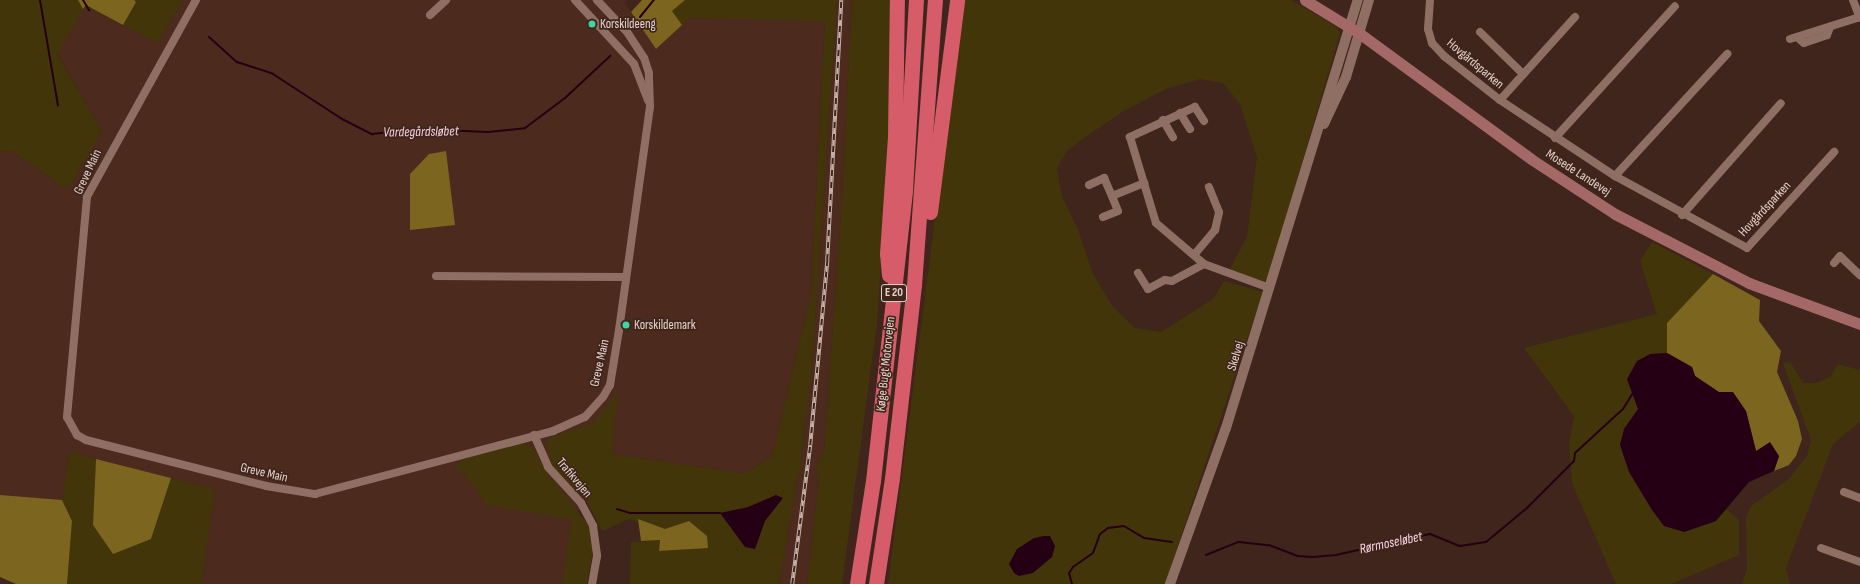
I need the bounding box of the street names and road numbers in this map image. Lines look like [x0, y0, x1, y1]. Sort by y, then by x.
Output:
street label: Hovgårdsparken [1443, 36, 1507, 92]
street label: Mosede Landevej [1543, 146, 1613, 200]
street label: Greve Main [71, 147, 105, 197]
street label: Hovgårdsparken [1735, 178, 1795, 240]
road number: E 20 [880, 283, 908, 303]
street label: Køge Bugt Motorvejen [873, 316, 899, 412]
street label: Greve Main [587, 338, 613, 388]
street label: Skelvej [1224, 339, 1248, 373]
street label: Trafikvejen [553, 455, 595, 501]
street label: Greve Main [239, 460, 289, 486]

